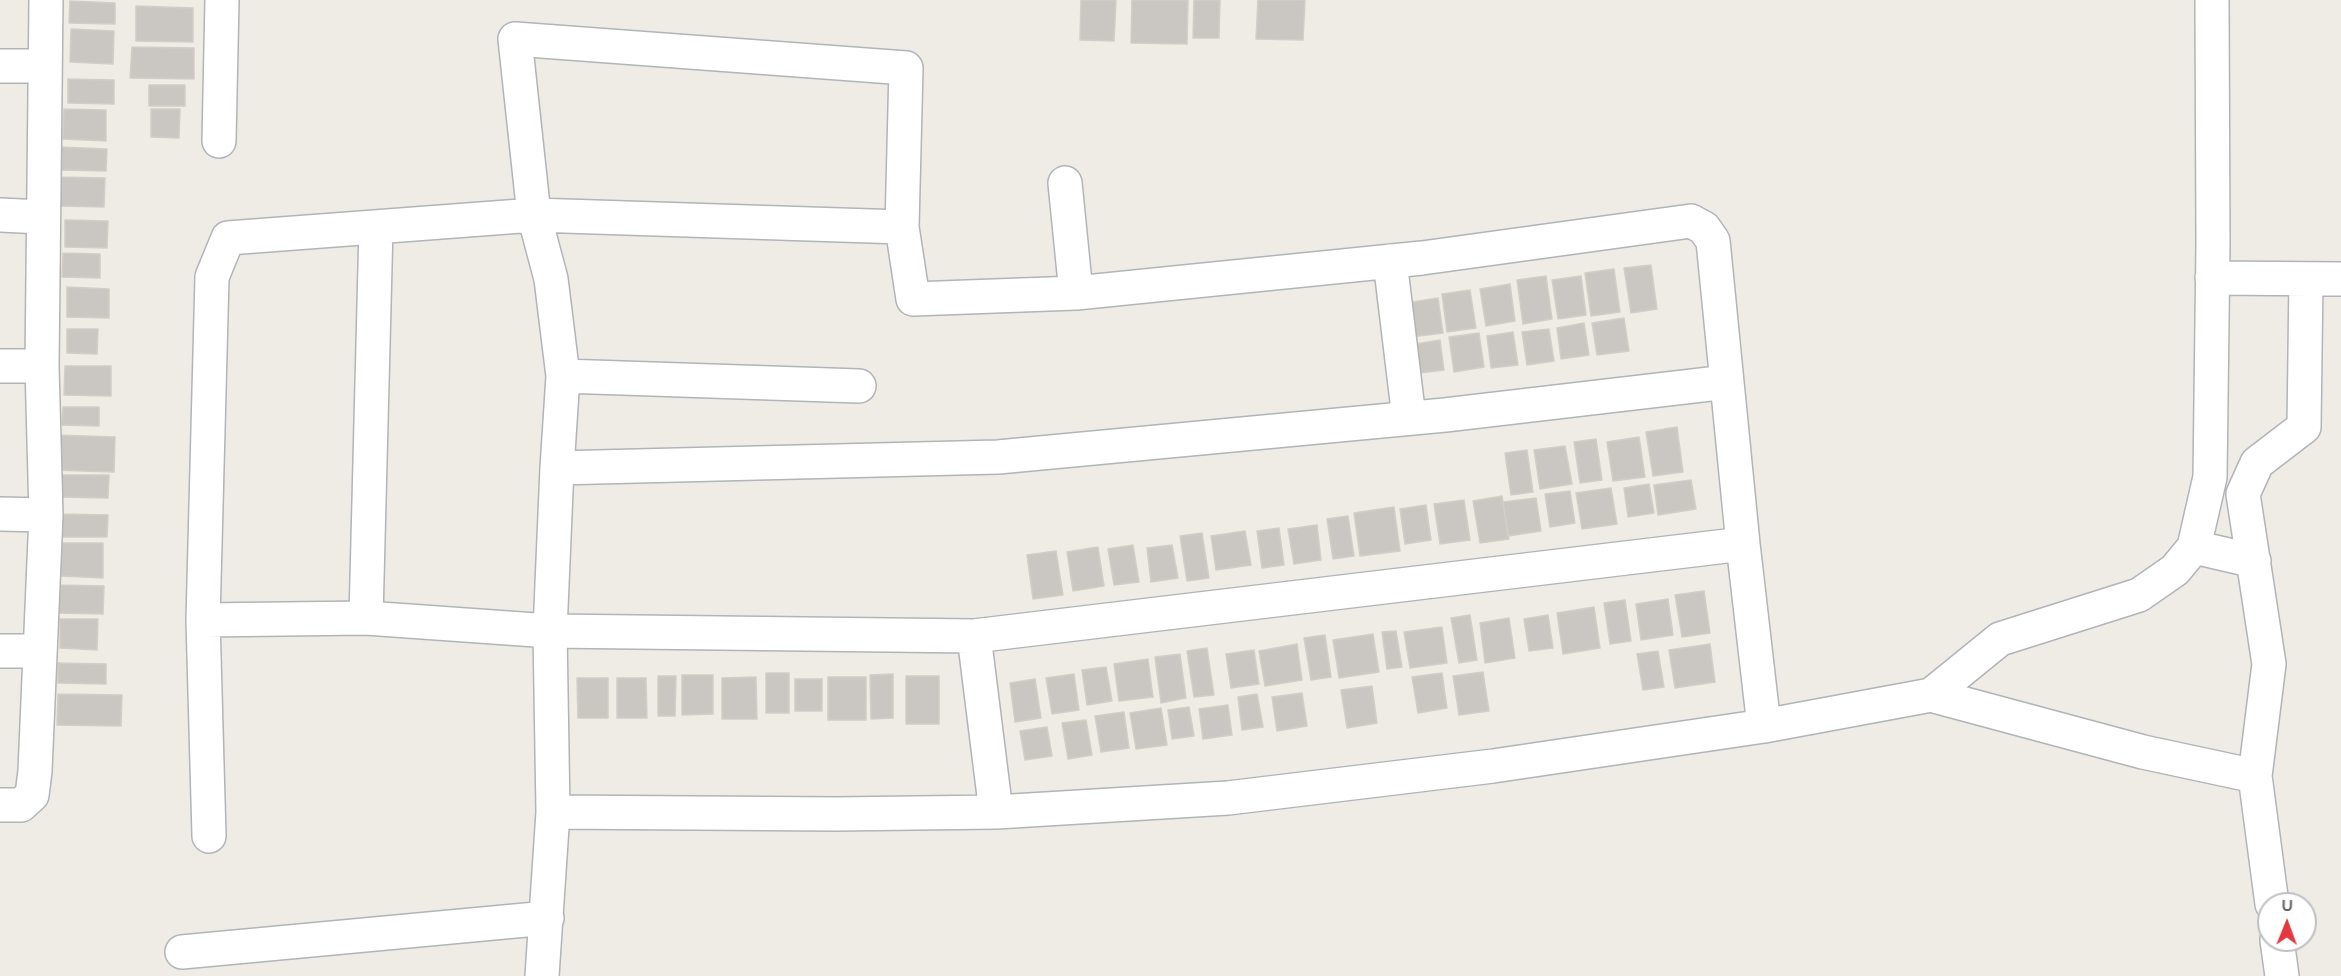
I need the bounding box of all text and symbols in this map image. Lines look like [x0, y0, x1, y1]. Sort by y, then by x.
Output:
north arrow [2257, 892, 2317, 952]
text: U [2281, 896, 2293, 915]

